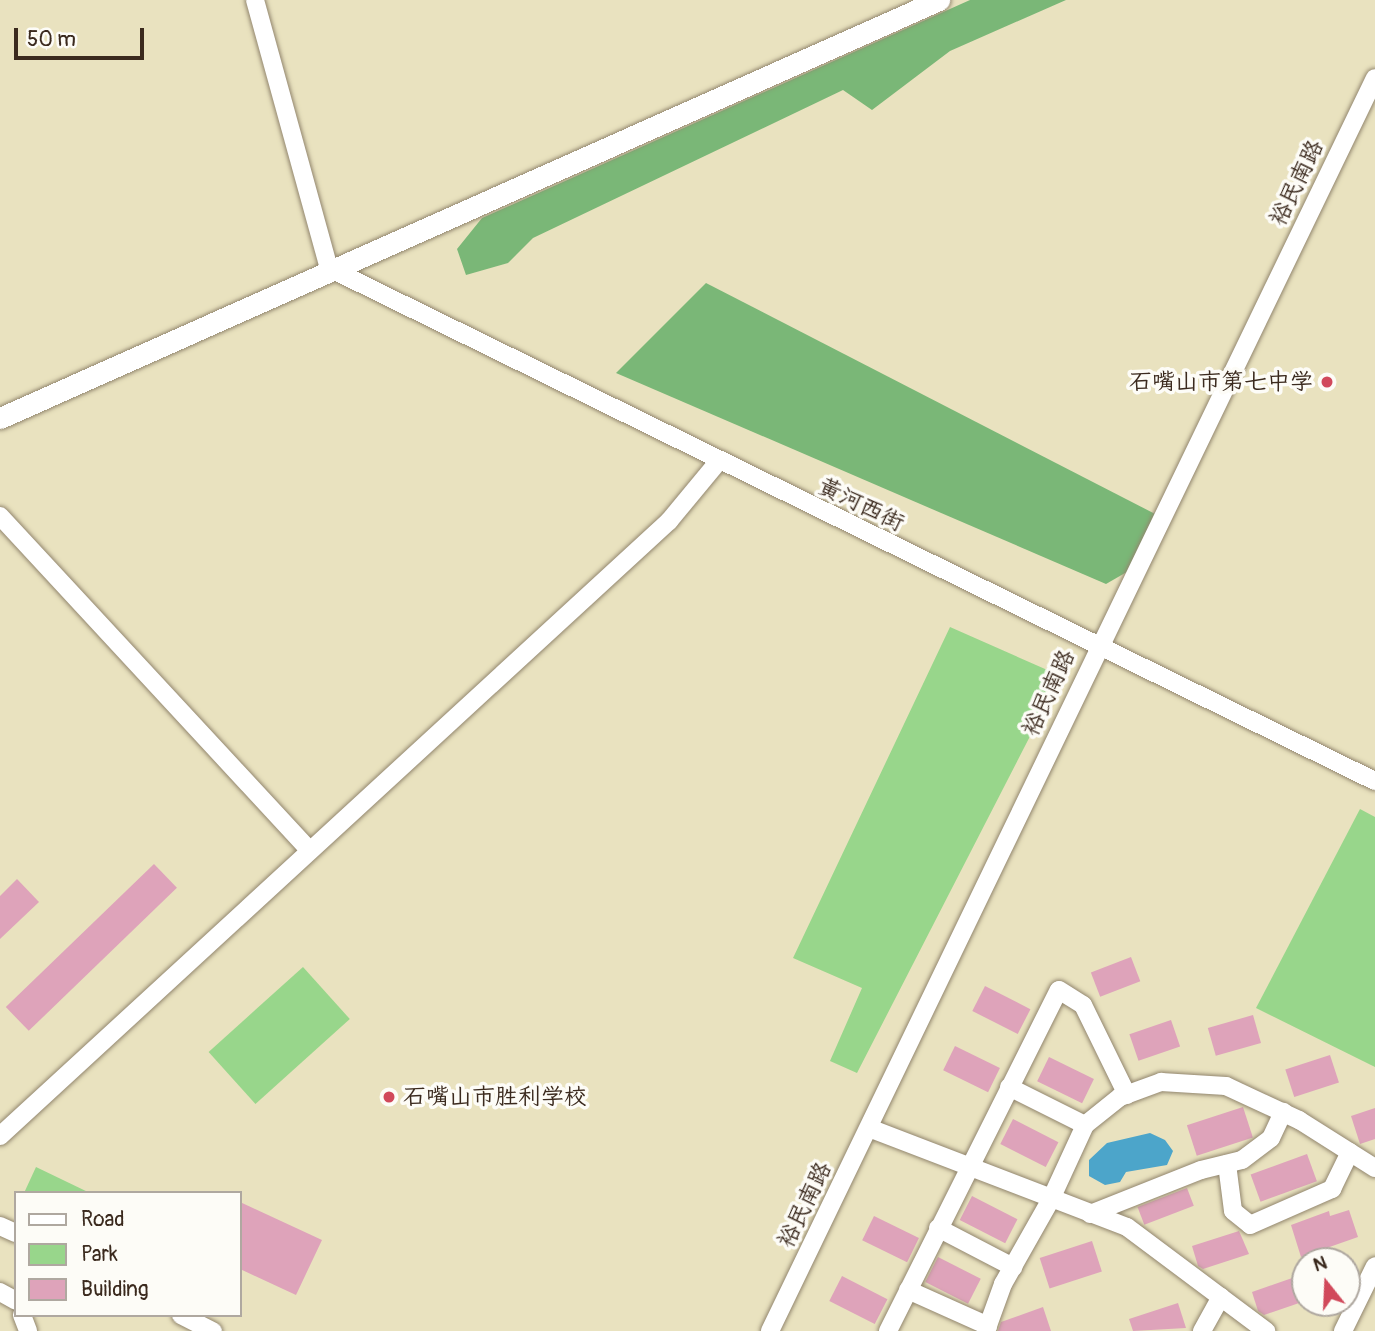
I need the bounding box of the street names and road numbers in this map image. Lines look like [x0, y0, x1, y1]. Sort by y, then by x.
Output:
street label: 裕民南路 [1264, 136, 1330, 230]
street label: 黄河西街 [814, 472, 908, 538]
street label: 裕民南路 [1017, 645, 1081, 741]
street label: 裕民南路 [772, 1158, 838, 1252]

